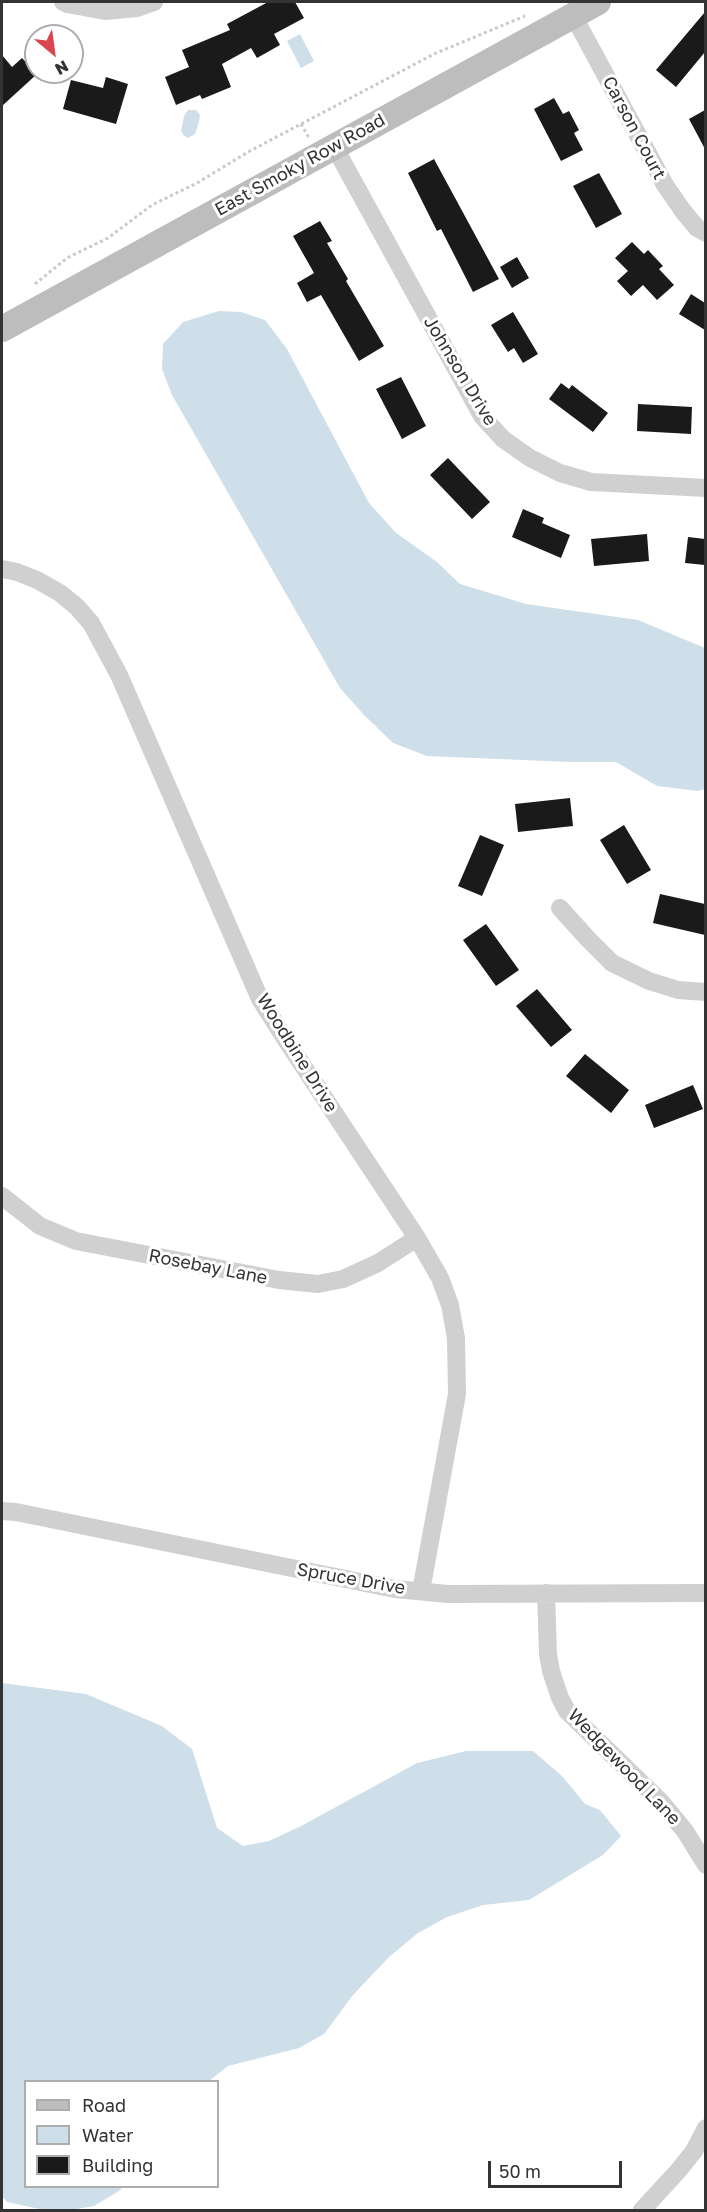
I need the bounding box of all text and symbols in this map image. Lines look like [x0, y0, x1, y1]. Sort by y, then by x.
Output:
north arrow [24, 24, 84, 84]
text: N [52, 56, 72, 80]
street label: Carson Court [598, 73, 670, 183]
street label: East Smoky Row Road [211, 109, 389, 221]
street label: Johnson Drive [419, 313, 501, 429]
street label: Woodbine Drive [252, 990, 342, 1116]
street label: Rosebay Lane [147, 1245, 269, 1289]
street label: Spruce Drive [295, 1559, 407, 1599]
street label: Wedgewood Lane [563, 1704, 685, 1830]
legend [24, 2080, 219, 2188]
text: Road [82, 2094, 126, 2116]
text: Water [82, 2124, 133, 2146]
scale bar [491, 2149, 624, 2187]
text: Building [82, 2154, 153, 2176]
text: 50 m [499, 2160, 541, 2182]

